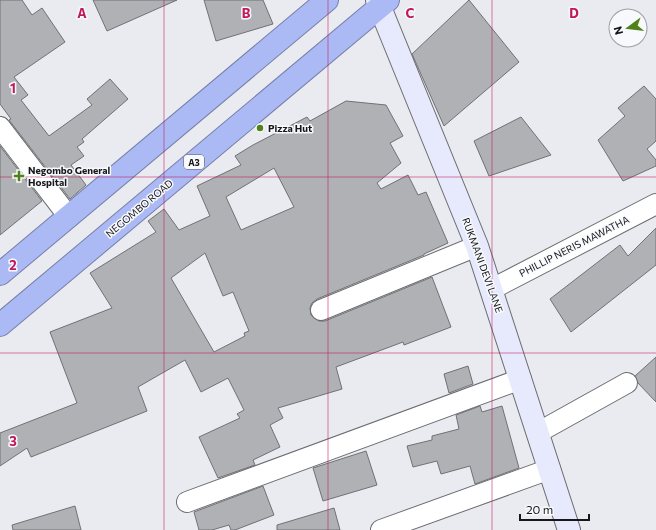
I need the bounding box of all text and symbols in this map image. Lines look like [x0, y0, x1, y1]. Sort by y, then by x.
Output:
text: A [77, 5, 87, 21]
text: B [242, 5, 251, 21]
text: C [406, 5, 415, 21]
text: D [569, 5, 579, 21]
north arrow [608, 8, 648, 48]
text: N [611, 25, 625, 36]
text: 1 [10, 80, 16, 96]
place label: Pizza Hut [268, 122, 312, 134]
marker: Pizza Hut [255, 123, 265, 133]
road number: A3 [184, 155, 204, 169]
place label: Negombo General Hospital [28, 164, 111, 188]
marker: Negombo General Hospital [13, 170, 25, 182]
street label: NEGOMBO ROAD [103, 177, 175, 239]
street label: PHILLIP NERIS MAWATHA [517, 213, 631, 279]
street label: RUKMANI DEVI LANE [460, 216, 506, 314]
text: 2 [9, 257, 17, 273]
text: 3 [9, 433, 17, 449]
scale bar [520, 496, 589, 522]
text: 20 m [526, 502, 553, 516]

